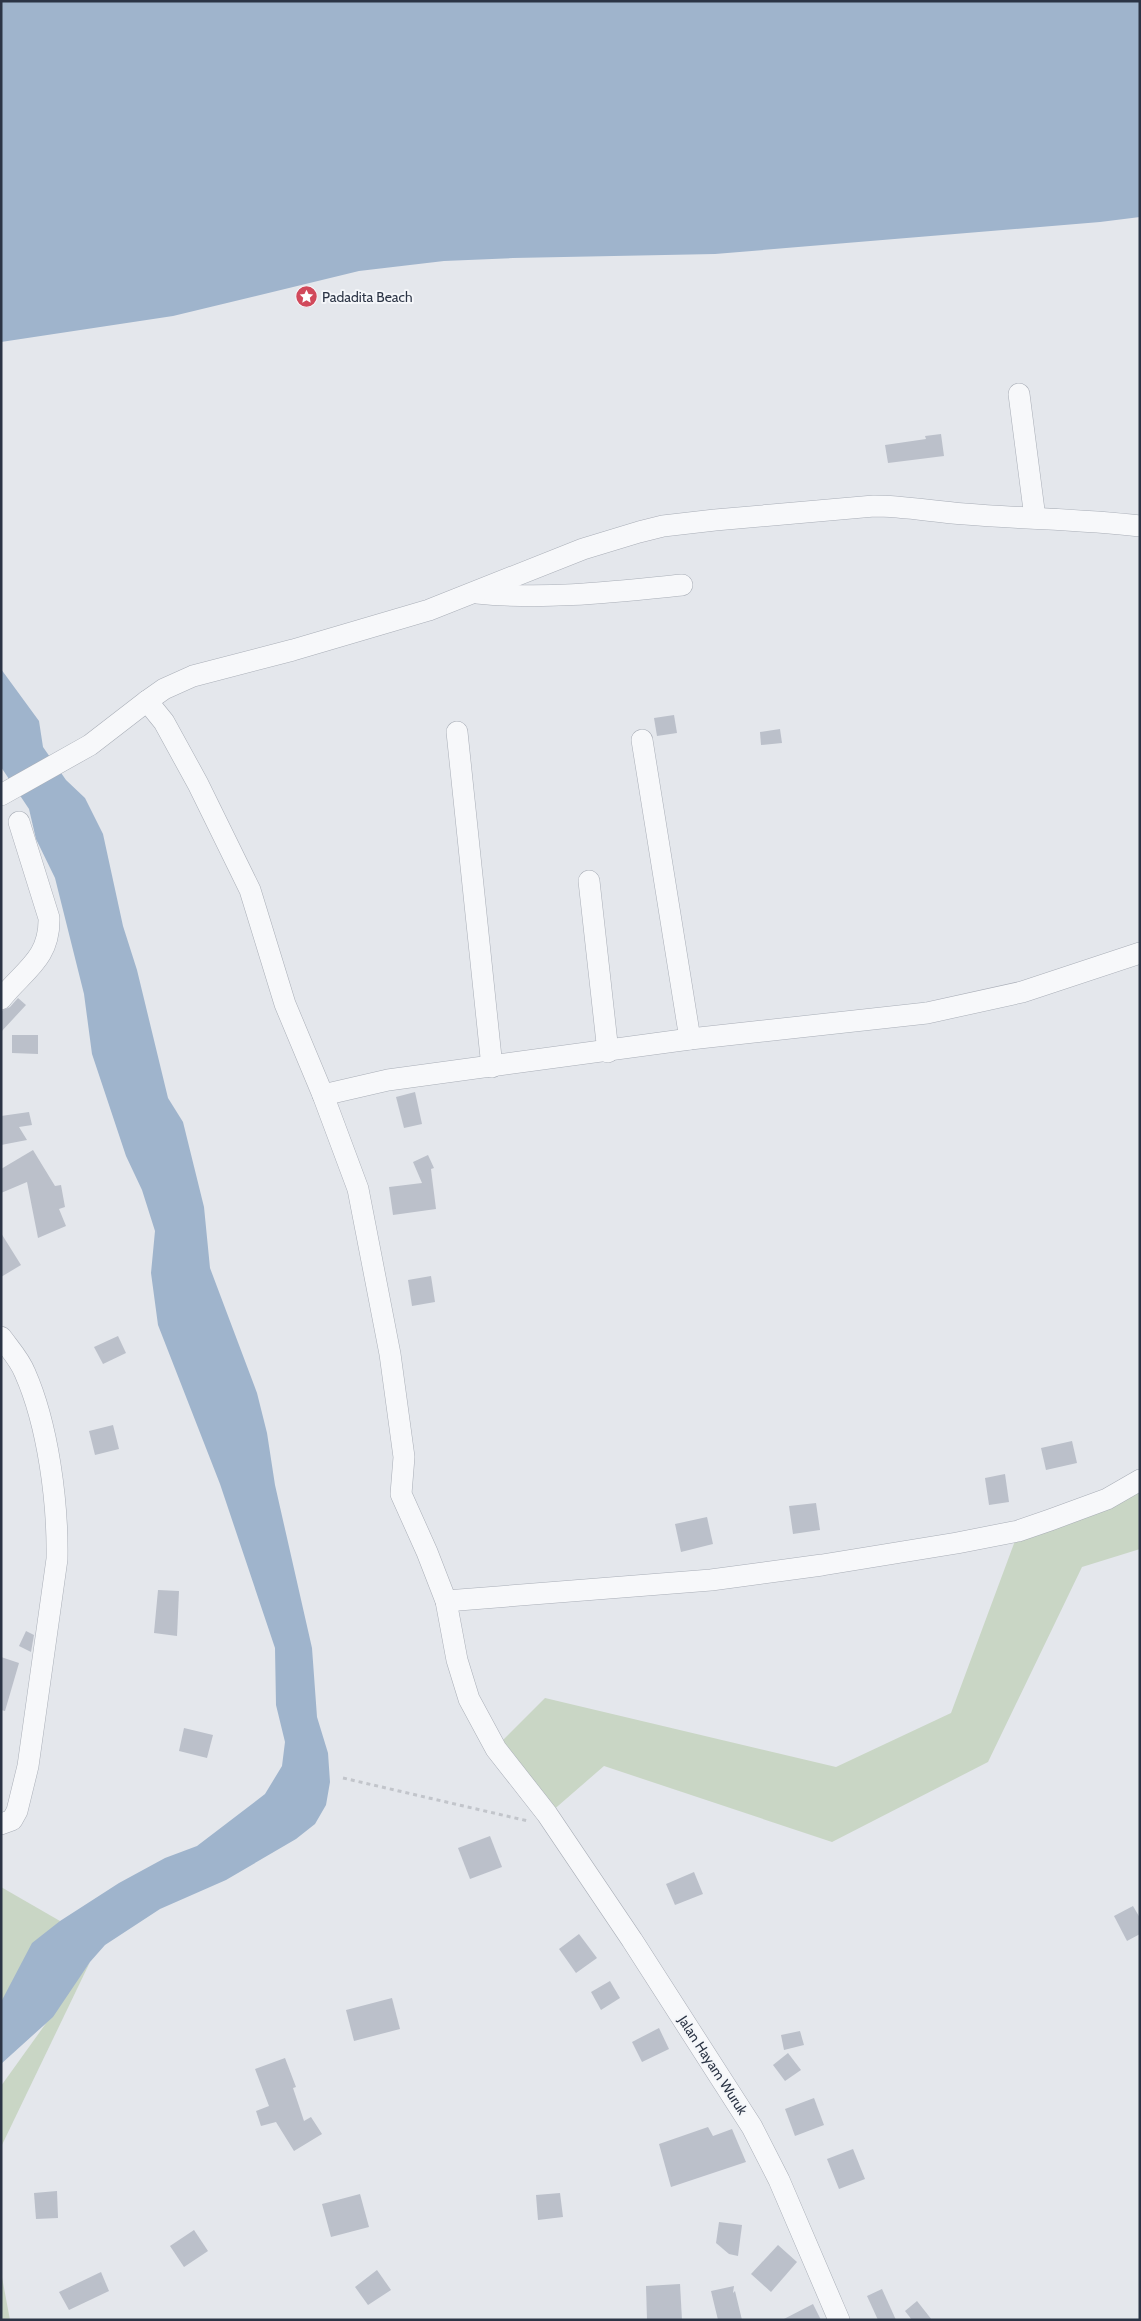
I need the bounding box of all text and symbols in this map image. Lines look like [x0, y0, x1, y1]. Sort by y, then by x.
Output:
place icon: Padadita Beach [294, 285, 318, 309]
place label: Padadita Beach [322, 288, 413, 306]
street label: Jalan Hayam Wuruk [674, 2011, 752, 2119]

